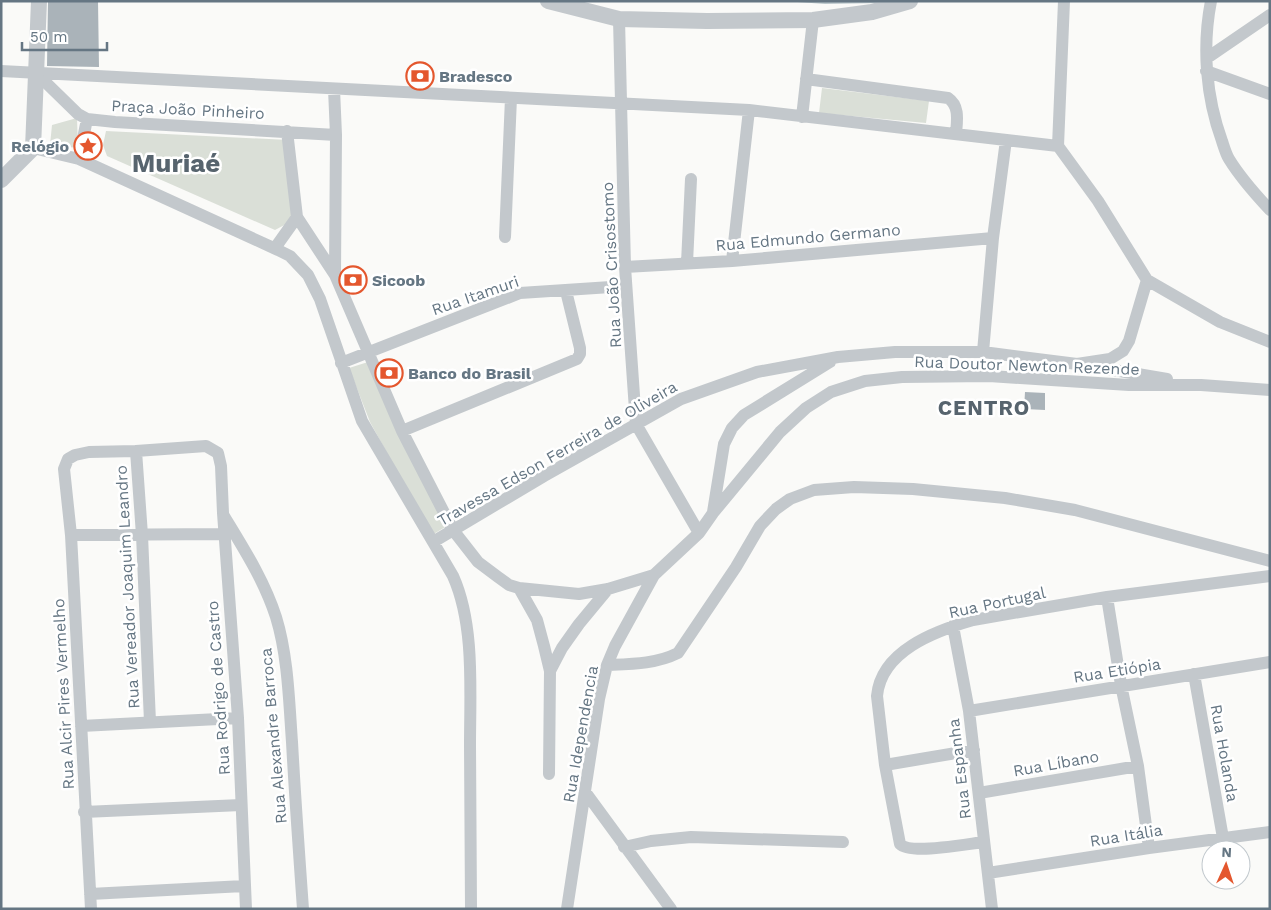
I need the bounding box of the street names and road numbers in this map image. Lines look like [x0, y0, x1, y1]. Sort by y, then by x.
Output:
street label: Praça João Pinheiro [111, 96, 265, 123]
street label: Rua João Crisostomo [598, 182, 625, 348]
street label: Rua Edmundo Germano [715, 220, 901, 255]
street label: Rua Itamuri [429, 272, 521, 319]
street label: Rua Doutor Newton Rezende [914, 352, 1140, 379]
street label: Travessa Edson Ferreira de Oliveira [434, 377, 680, 530]
street label: Rua Vereador Joaquim Leandro [112, 465, 143, 709]
street label: Rua Portugal [947, 583, 1047, 622]
street label: Rua Alcir Pires Vermelho [49, 598, 78, 790]
street label: Rua Rodrigo de Castro [203, 600, 234, 776]
street label: Rua Alexandre Barroca [256, 647, 291, 825]
street label: Rua Etiópia [1072, 654, 1162, 687]
street label: Rua Idependencia [559, 664, 602, 804]
street label: Rua Holanda [1207, 703, 1242, 803]
street label: Rua Espanha [944, 718, 975, 820]
street label: Rua Líbano [1012, 747, 1101, 780]
street label: Rua Itália [1088, 820, 1164, 851]

